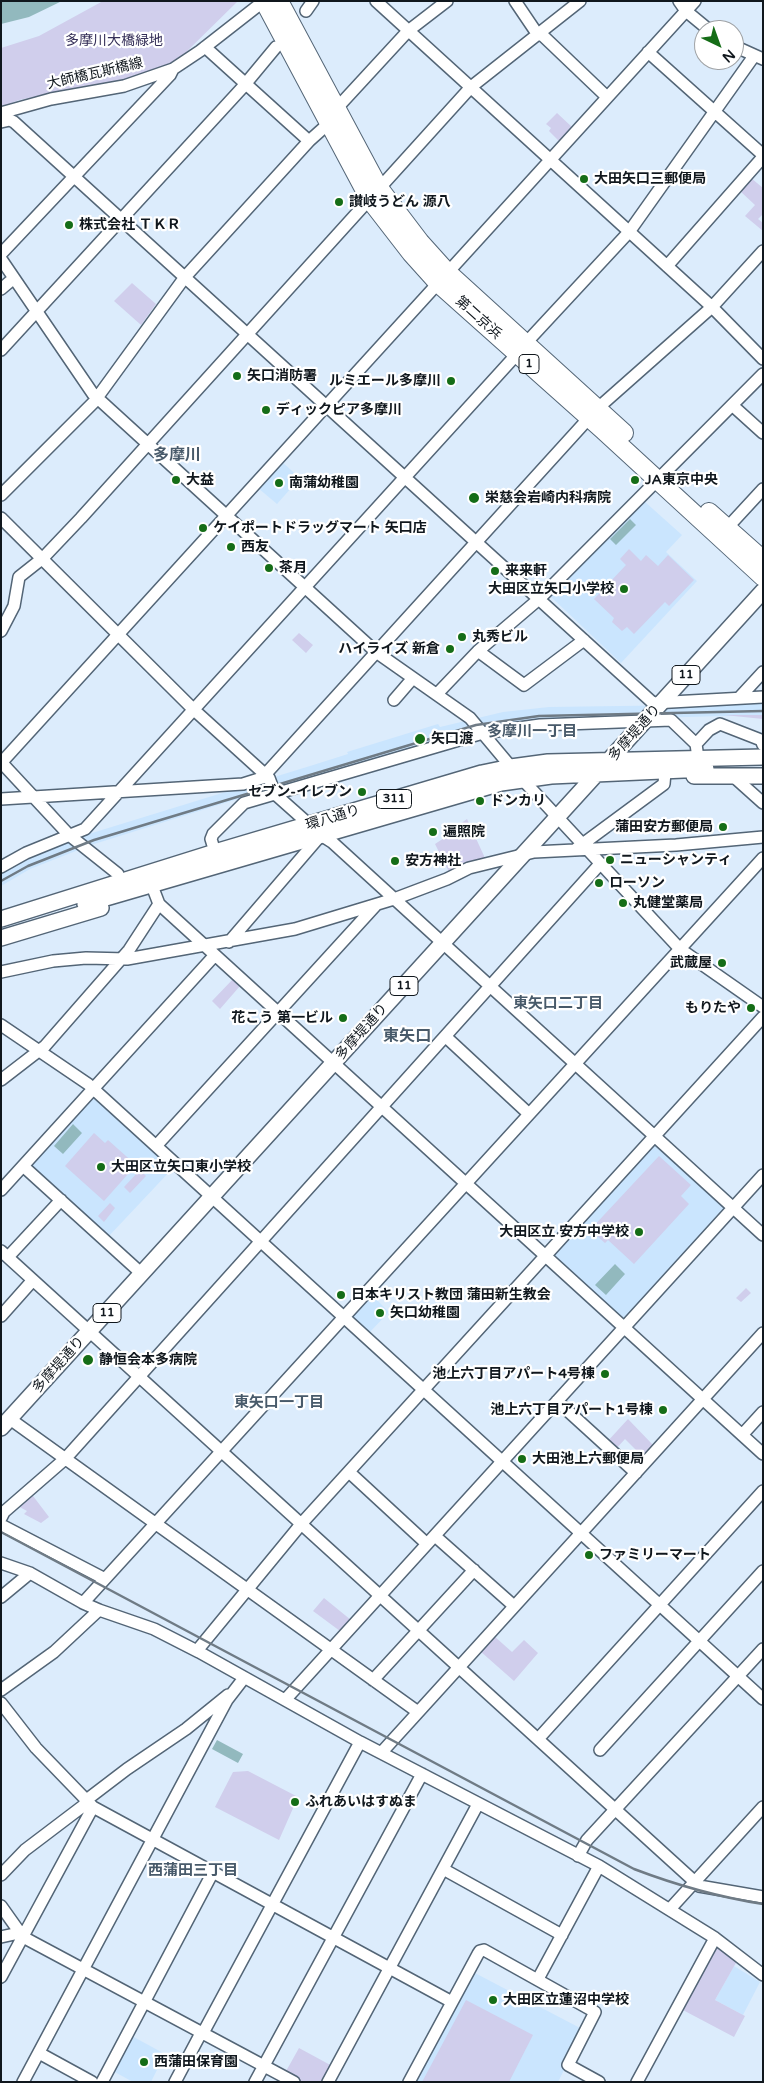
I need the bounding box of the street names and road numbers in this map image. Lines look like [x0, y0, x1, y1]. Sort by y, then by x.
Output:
street label: 大師橋瓦斯橋線 [45, 55, 145, 93]
street label: 第二京浜 [452, 293, 504, 343]
road number: 1 [519, 354, 539, 374]
road number: 11 [672, 666, 700, 684]
street label: 多摩堤通り [605, 701, 665, 765]
road number: 311 [376, 790, 412, 809]
street label: 環八通り [304, 802, 362, 834]
road number: 11 [390, 976, 418, 996]
street label: 多摩堤通り [332, 1000, 392, 1064]
road number: 11 [93, 1304, 121, 1322]
street label: 多摩堤通り [29, 1333, 89, 1397]

